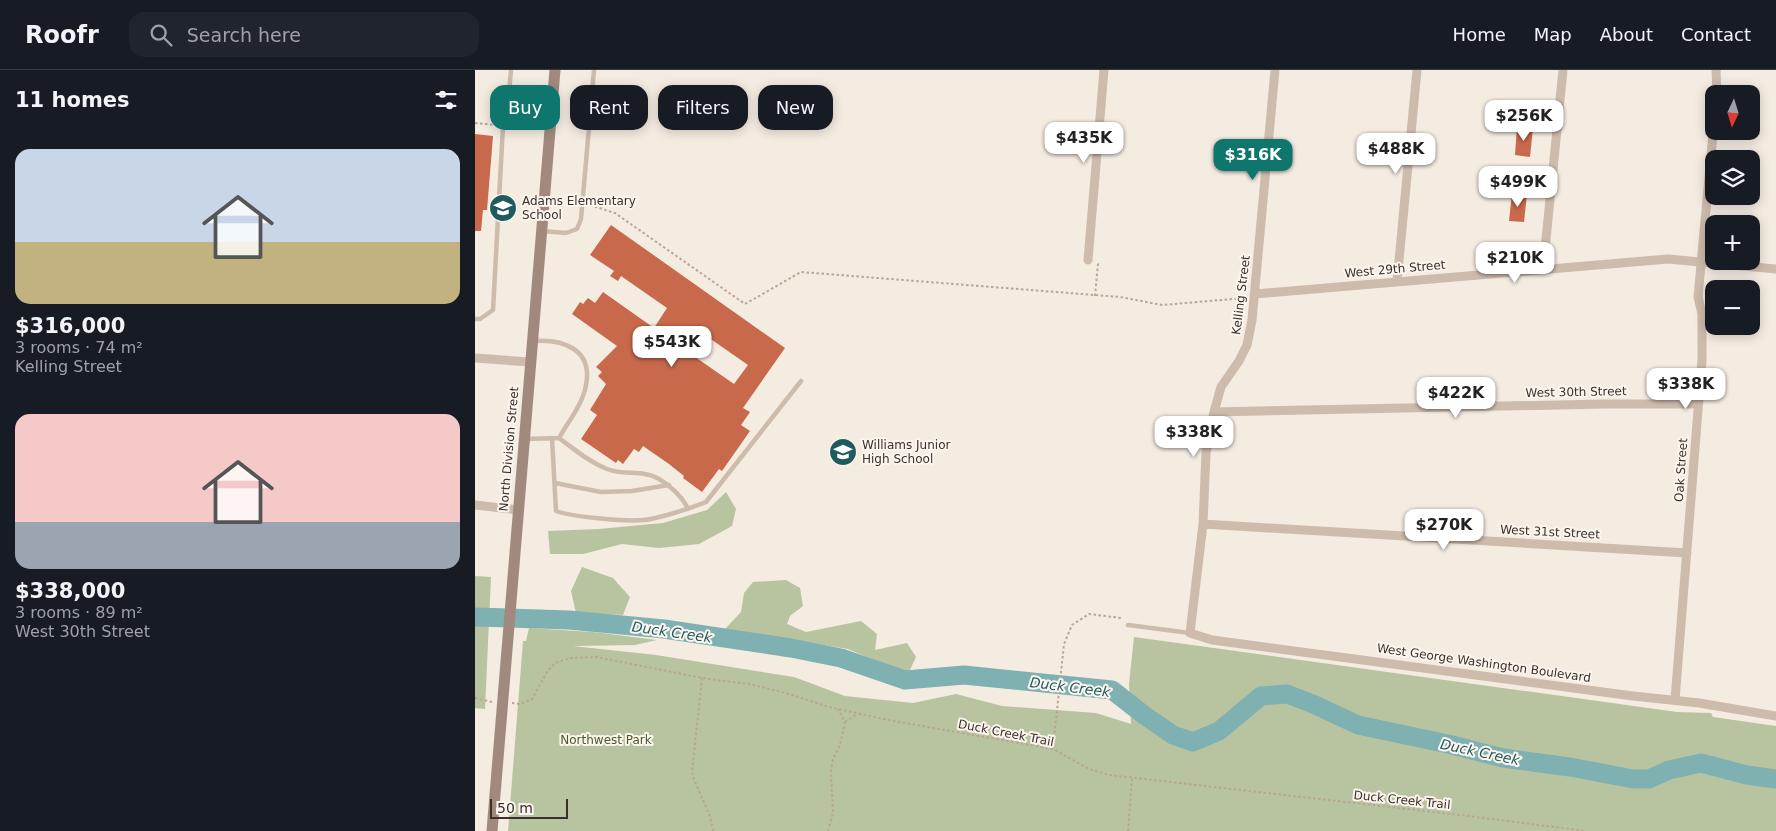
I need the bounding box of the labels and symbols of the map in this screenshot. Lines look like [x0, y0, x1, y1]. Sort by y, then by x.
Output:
north arrow [1705, 85, 1760, 140]
pin: $256K [1489, 100, 1559, 142]
pin: $435K [1049, 122, 1119, 164]
pin: $488K [1361, 132, 1431, 175]
pin: $316K [1218, 138, 1288, 181]
pin: $499K [1483, 166, 1553, 208]
school or university icon: Adams Elementary School [488, 193, 518, 223]
place label: Adams Elementary School [522, 194, 636, 222]
pin: $210K [1480, 242, 1550, 284]
street label: Kelling Street [1229, 254, 1253, 336]
street label: West 29th Street [1344, 258, 1446, 280]
pin: $543K [637, 326, 707, 368]
pin: $338K [1651, 368, 1721, 410]
pin: $422K [1421, 376, 1491, 419]
street label: West 30th Street [1525, 384, 1627, 400]
street label: North Division Street [497, 386, 521, 512]
pin: $338K [1159, 416, 1229, 458]
school or university icon: Williams Junior High School [828, 437, 858, 467]
street label: Oak Street [1672, 437, 1690, 502]
place label: Williams Junior High School [862, 438, 950, 466]
pin: $270K [1409, 508, 1479, 551]
street label: West 31st Street [1500, 522, 1600, 542]
water label: Duck Creek [631, 618, 714, 646]
street label: West George Washington Boulevard [1376, 641, 1592, 685]
water label: Duck Creek [1029, 674, 1112, 700]
street label: Duck Creek Trail [957, 717, 1055, 749]
park label: Northwest Park [560, 733, 652, 747]
water label: Duck Creek [1439, 736, 1522, 768]
street label: Duck Creek Trail [1353, 788, 1451, 812]
scale bar [490, 796, 567, 819]

